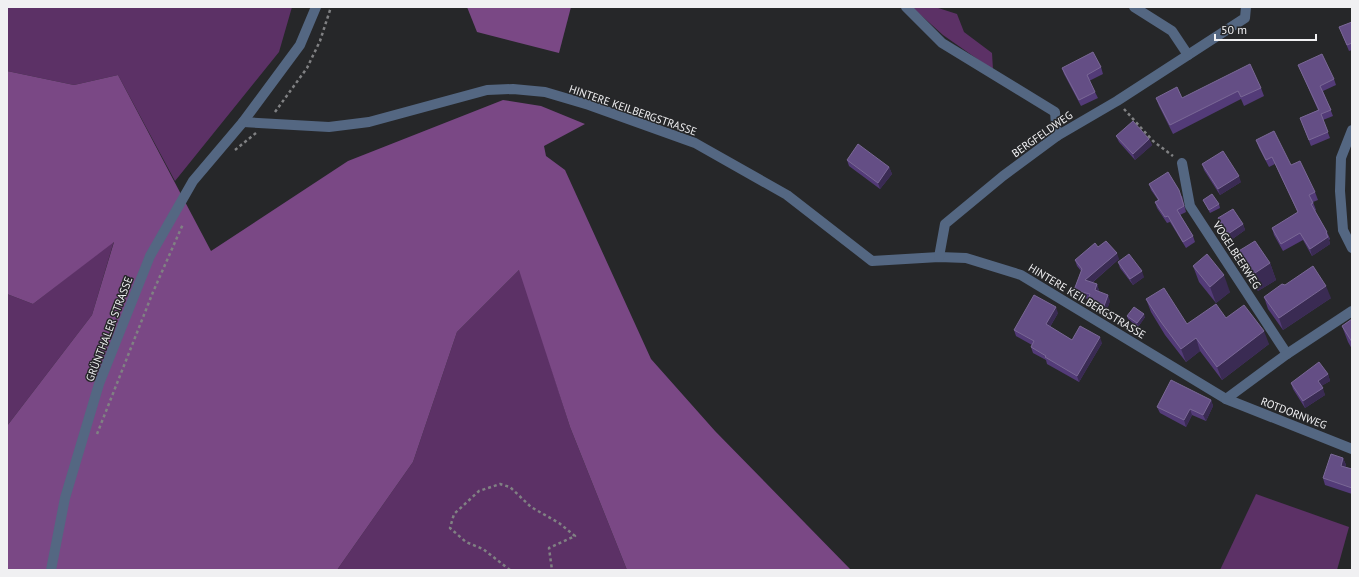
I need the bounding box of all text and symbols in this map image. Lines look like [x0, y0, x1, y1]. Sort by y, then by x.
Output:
scale bar [1215, 16, 1316, 42]
text: 50 m [1221, 22, 1247, 37]
street label: HINTERE KEILBERGSTRASSE [567, 82, 699, 138]
street label: BERGFELDWEG [1009, 108, 1075, 160]
street label: VOGELBEERWEG [1209, 218, 1264, 292]
street label: HINTERE KEILBERGSTRASSE [1026, 260, 1148, 342]
street label: GRÜNTHALER STRASSE [83, 275, 135, 383]
street label: ROTDORNWEG [1259, 394, 1329, 432]

